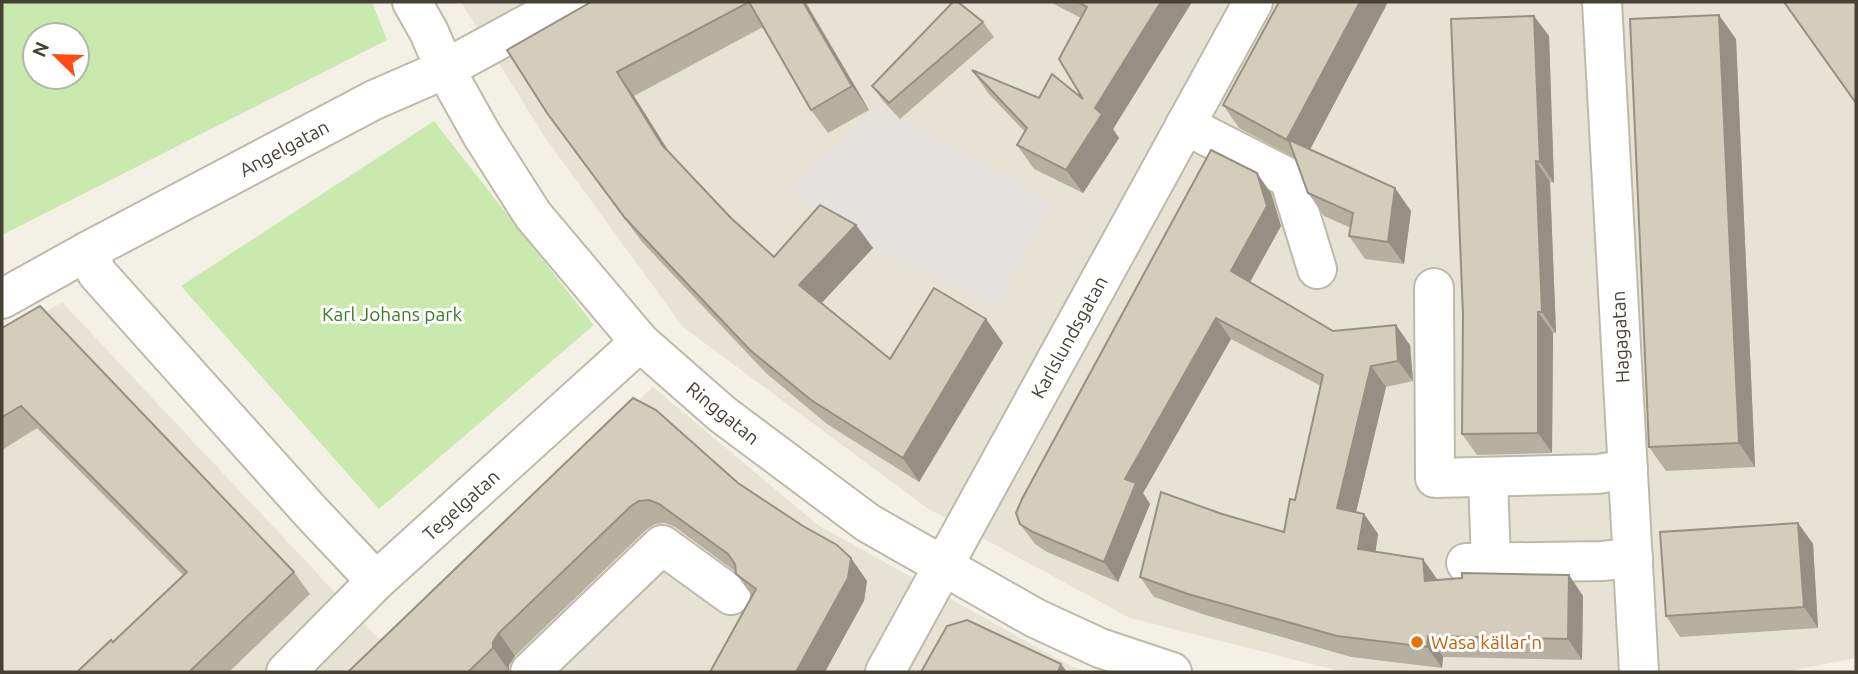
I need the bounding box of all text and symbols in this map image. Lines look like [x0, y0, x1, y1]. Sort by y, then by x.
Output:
north arrow [21, 21, 91, 91]
text: N [27, 39, 53, 60]
street label: Angelgatan [235, 115, 333, 181]
street label: Karlslundsgatan [1026, 272, 1112, 402]
street label: Hagagatan [1607, 290, 1633, 384]
park label: Karl Johans park [322, 303, 462, 325]
street label: Ringgatan [682, 377, 764, 449]
street label: Tegelgatan [418, 465, 504, 545]
place label: Wasa källar'n [1431, 631, 1542, 653]
marker: Wasa källar'n [1409, 634, 1425, 650]

